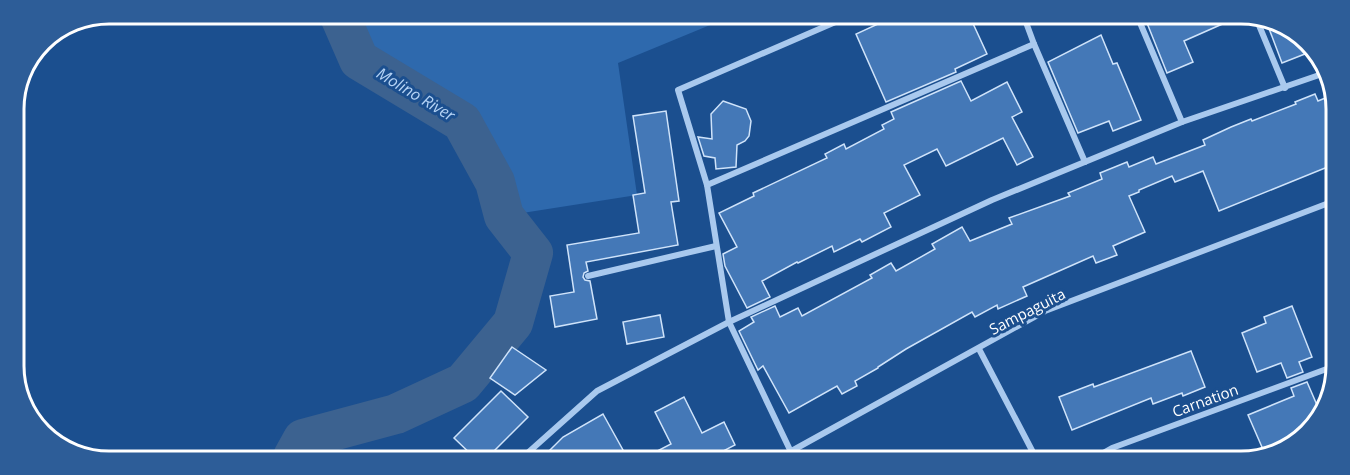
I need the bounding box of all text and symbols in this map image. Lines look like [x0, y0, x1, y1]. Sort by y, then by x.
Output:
water label: Molino River [373, 62, 460, 126]
street label: Sampaguita [986, 283, 1068, 339]
street label: Carnation [1169, 379, 1241, 421]

